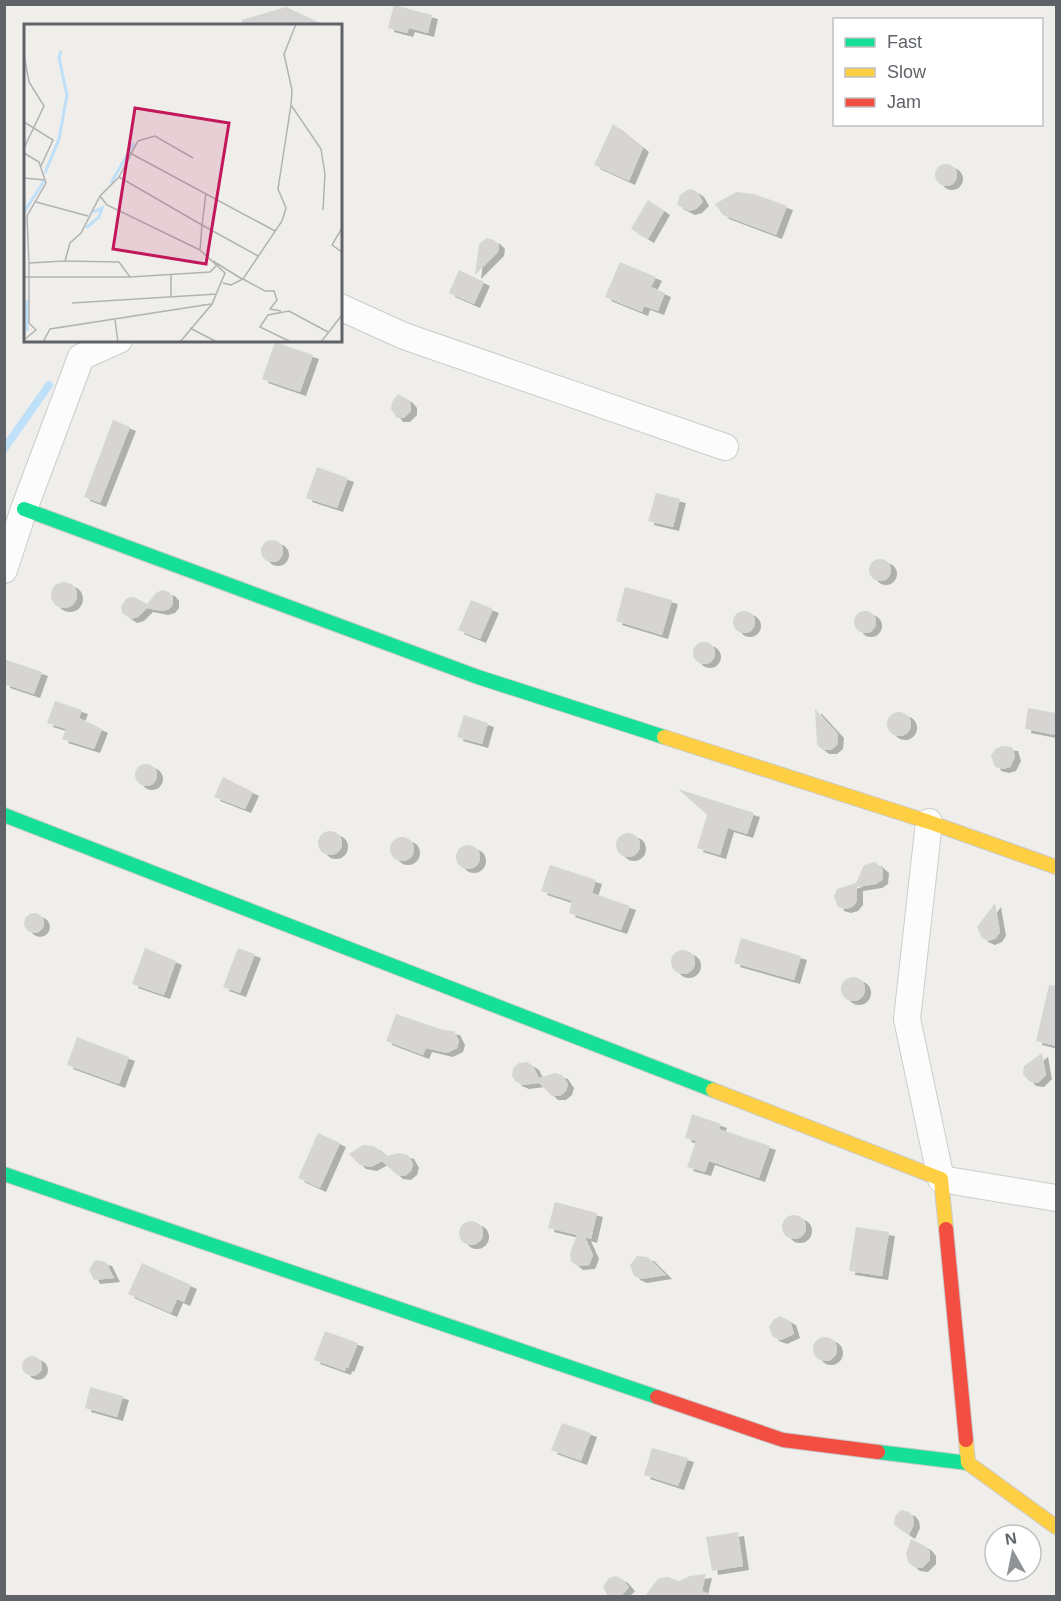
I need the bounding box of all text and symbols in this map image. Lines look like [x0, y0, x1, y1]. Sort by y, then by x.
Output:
legend [833, 18, 1043, 126]
inset map [24, 24, 342, 342]
text: Fast [887, 32, 922, 52]
text: Slow [887, 62, 927, 82]
text: Jam [887, 92, 921, 112]
north arrow [983, 1523, 1043, 1583]
text: N [1004, 1529, 1018, 1548]

